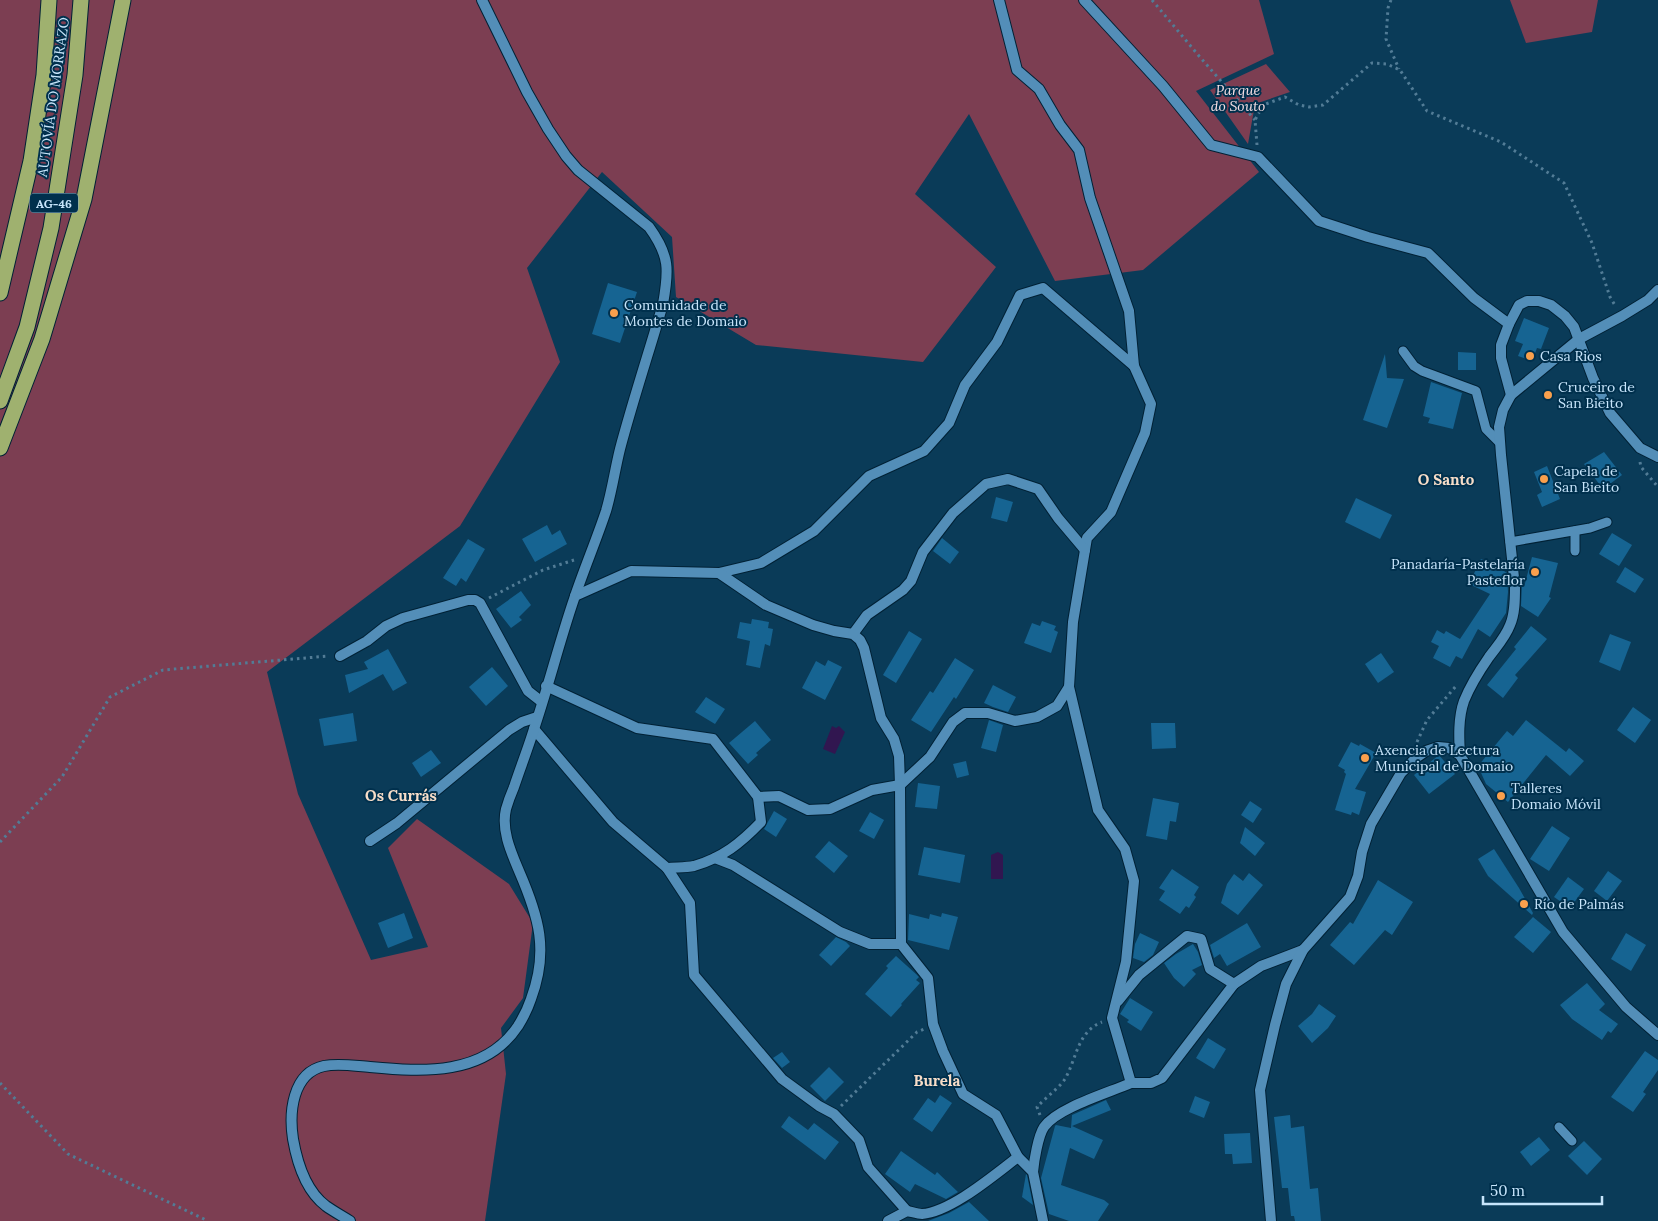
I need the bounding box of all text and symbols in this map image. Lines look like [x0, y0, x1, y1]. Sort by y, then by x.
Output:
street label: AUTOVÍA DO MORRAZO [33, 16, 73, 179]
park label: Parque do Souto [1211, 81, 1265, 115]
road number: AG-46 [30, 194, 78, 212]
place label: Comunidade de Montes de Domaio [624, 296, 747, 330]
marker: Comunidade de Montes de Domaio [608, 307, 620, 319]
place label: Casa Rios [1540, 347, 1602, 365]
marker: Casa Rios [1524, 350, 1536, 362]
place label: Cruceiro de San Bieito [1558, 378, 1635, 412]
marker: Cruceiro de San Bieito [1542, 389, 1554, 401]
place label: Capela de San Bieito [1554, 462, 1619, 496]
district label: O Santo [1418, 470, 1475, 489]
marker: Capela de San Bieito [1538, 473, 1550, 485]
place label: Panadaría-Pastelaría Pasteflor [1391, 555, 1525, 589]
marker: Panadaría-Pastelaría Pasteflor [1529, 566, 1541, 578]
place label: Axencia de Lectura Municipal de Domaio [1374, 741, 1513, 775]
marker: Axencia de Lectura Municipal de Domaio [1359, 752, 1371, 764]
place label: Talleres Domaio Móvil [1511, 779, 1601, 813]
district label: Os Currás [365, 786, 437, 805]
marker: Talleres Domaio Móvil [1495, 790, 1507, 802]
place label: Río de Palmás [1534, 895, 1624, 913]
marker: Río de Palmás [1518, 898, 1530, 910]
district label: Burela [914, 1071, 961, 1090]
scale bar [1483, 1174, 1602, 1206]
text: 50 m [1490, 1181, 1525, 1200]

